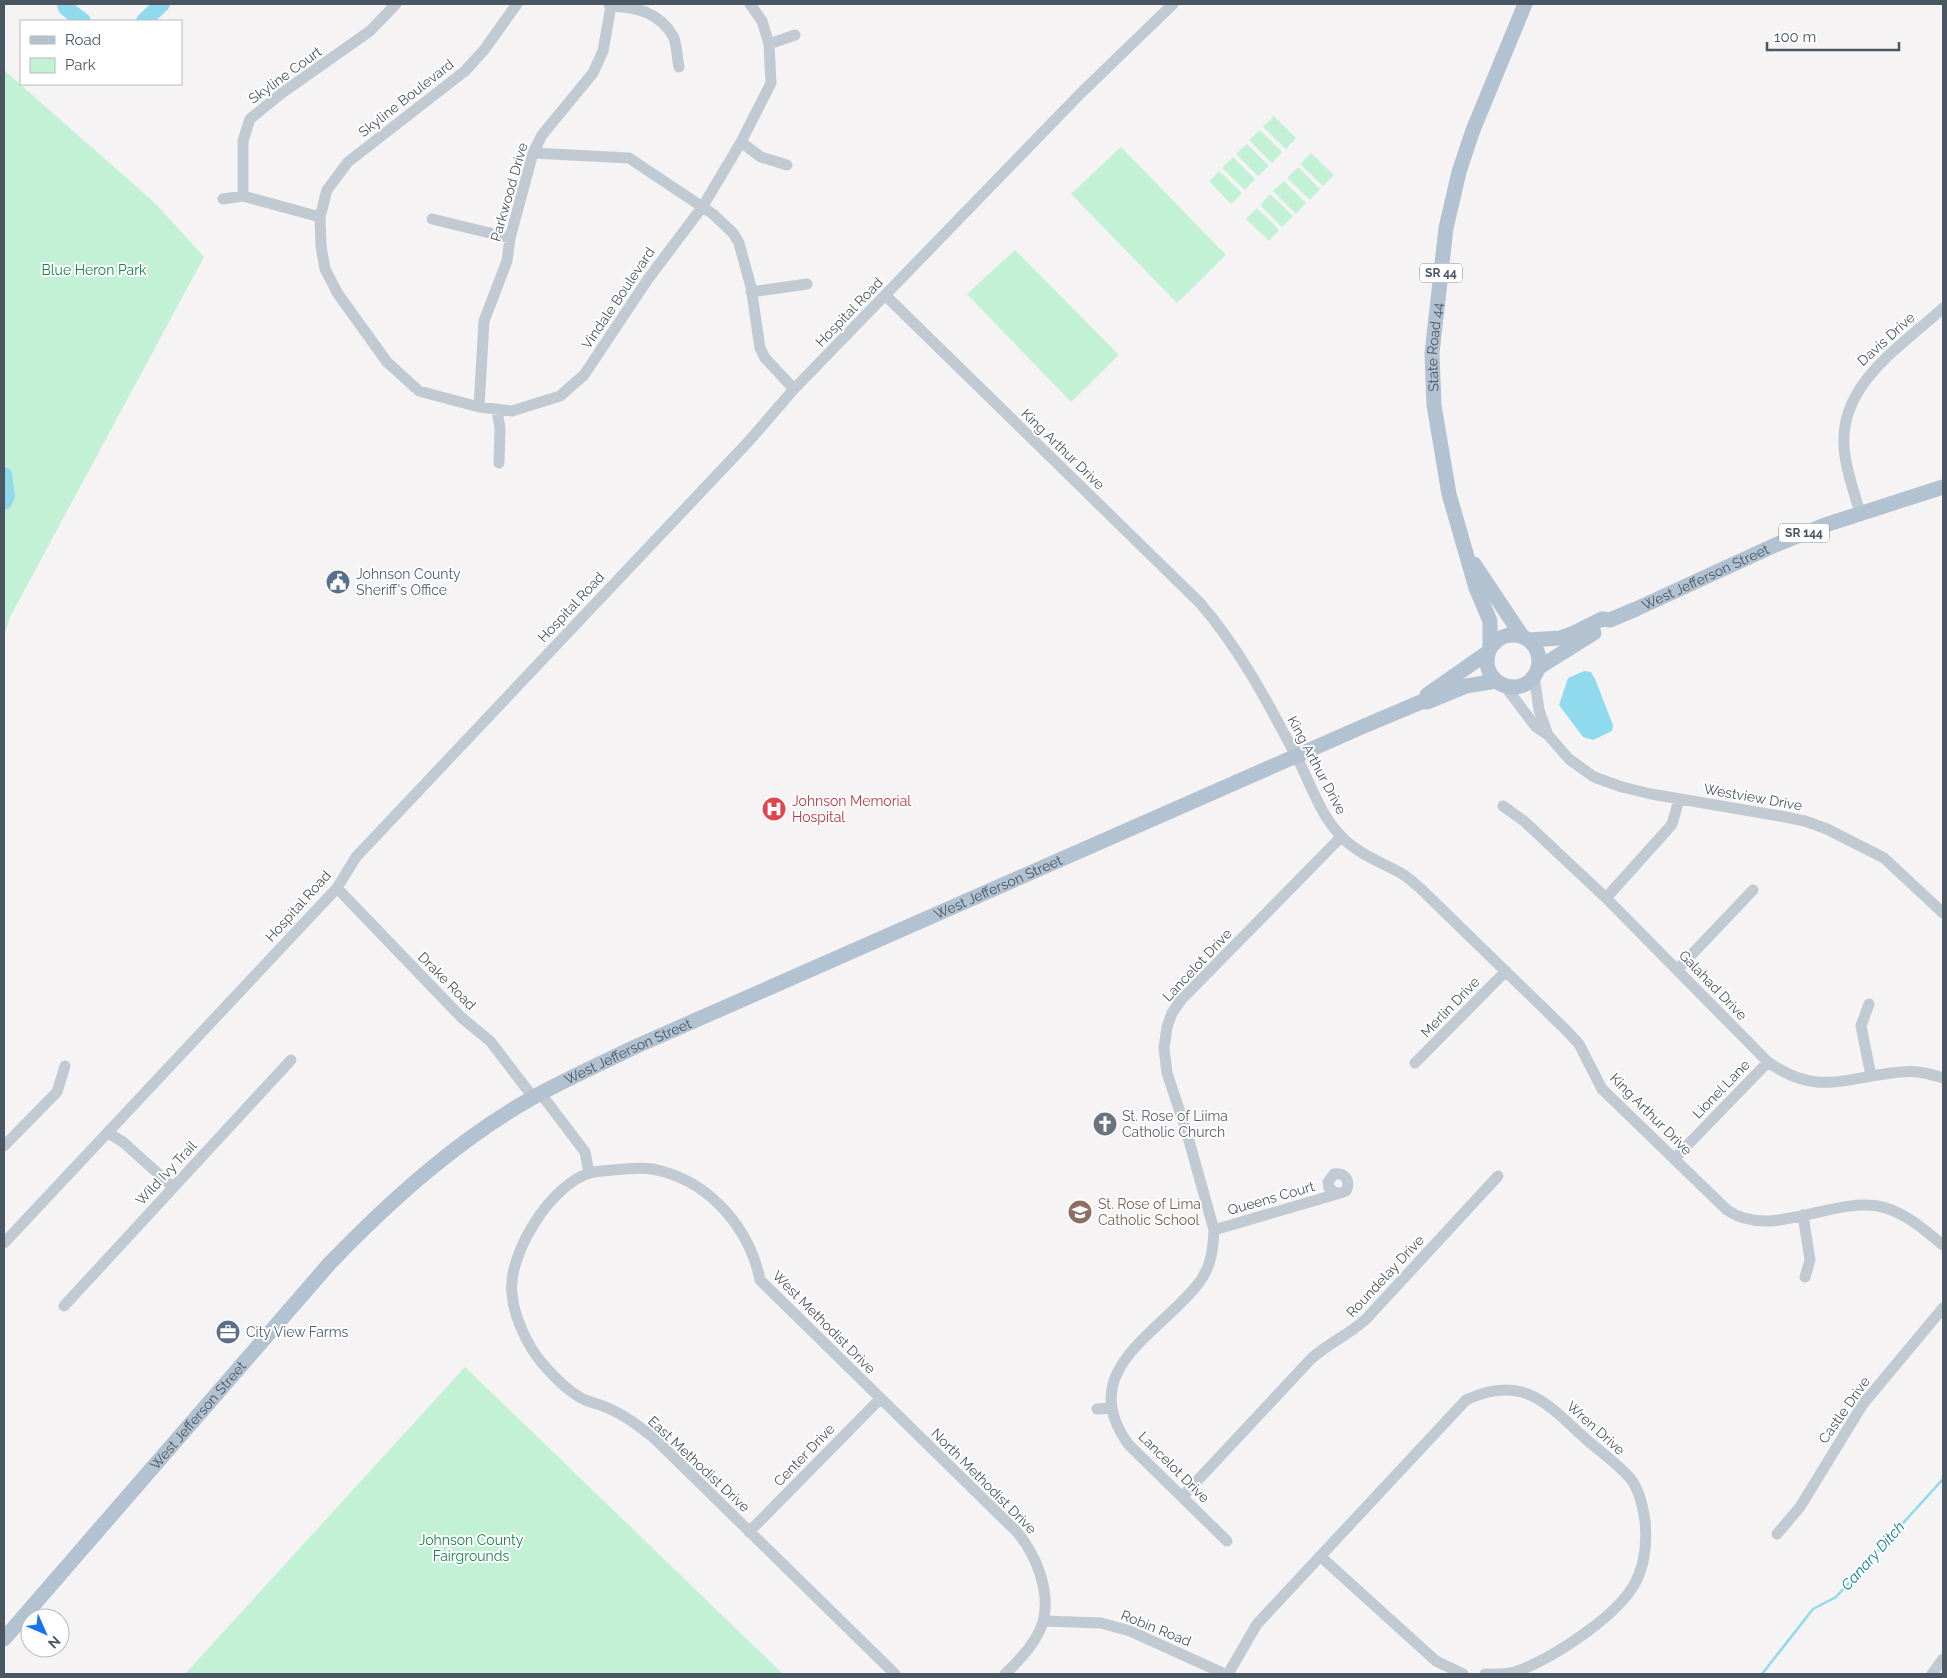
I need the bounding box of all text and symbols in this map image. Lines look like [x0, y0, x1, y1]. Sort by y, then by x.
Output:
legend [20, 20, 182, 85]
scale bar [1767, 20, 1900, 52]
text: 100 m [1774, 28, 1816, 46]
text: Road [65, 31, 101, 49]
street label: Skyline Court [245, 43, 325, 107]
text: Park [65, 56, 96, 74]
street label: Skyline Boulevard [355, 56, 457, 140]
street label: Parkwood Drive [487, 141, 531, 243]
street label: Vindale Boulevard [578, 244, 658, 352]
park label: Blue Heron Park [41, 262, 147, 278]
road number: SR 44 [1420, 264, 1462, 282]
street label: Hospital Road [812, 274, 886, 350]
street label: State Road 44 [1424, 301, 1446, 392]
street label: Davis Drive [1854, 309, 1918, 369]
street label: King Arthur Drive [1018, 405, 1108, 493]
road number: SR 144 [1779, 524, 1829, 542]
street label: West Jefferson Street [1639, 541, 1772, 613]
place label: Johnson County Sheriff's Office [356, 566, 461, 598]
public building icon: Johnson County Sheriff's Office [325, 569, 351, 595]
street label: Hospital Road [535, 569, 607, 645]
street label: King Arthur Drive [1284, 713, 1350, 817]
street label: Westview Drive [1702, 780, 1804, 814]
place label: Johnson Memorial Hospital [792, 793, 911, 825]
hospital icon: Johnson Memorial Hospital [761, 796, 787, 822]
street label: West Jefferson Street [932, 852, 1065, 922]
street label: Hospital Road [262, 867, 334, 945]
street label: Lancelot Drive [1159, 925, 1235, 1005]
street label: Galahad Drive [1676, 947, 1750, 1023]
street label: Drake Road [415, 949, 479, 1013]
street label: Merlin Drive [1417, 974, 1483, 1040]
street label: West Jefferson Street [562, 1015, 694, 1088]
street label: Lionel Lane [1689, 1056, 1753, 1122]
street label: King Arthur Drive [1607, 1070, 1695, 1158]
place label: St. Rose of Liima Catholic Church [1122, 1108, 1228, 1140]
church icon: St. Rose of Liima Catholic Church [1092, 1111, 1118, 1137]
street label: Wild Ivy Trail [132, 1138, 200, 1208]
street label: Queens Court [1226, 1178, 1317, 1218]
place label: St. Rose of Lima Catholic School [1098, 1196, 1201, 1228]
school or university icon: St. Rose of Lima Catholic School [1067, 1199, 1093, 1225]
street label: Roundelay Drive [1343, 1232, 1427, 1320]
street label: West Methodist Drive [769, 1267, 879, 1377]
office icon: City View Farms [215, 1319, 241, 1345]
place label: City View Farms [246, 1324, 349, 1340]
street label: West Jefferson Street [147, 1358, 249, 1473]
street label: Castle Drive [1815, 1374, 1873, 1446]
street label: Wren Drive [1564, 1398, 1628, 1458]
street label: East Methodist Drive [645, 1413, 753, 1515]
street label: Center Drive [770, 1421, 838, 1489]
street label: North Methodist Drive [928, 1425, 1040, 1537]
street label: Lancelot Drive [1135, 1428, 1213, 1506]
water label: Canary Ditch [1837, 1518, 1909, 1594]
park label: Johnson County Fairgrounds [419, 1532, 524, 1564]
street label: Robin Road [1119, 1607, 1193, 1649]
north arrow [20, 1608, 70, 1658]
text: N [45, 1633, 64, 1652]

